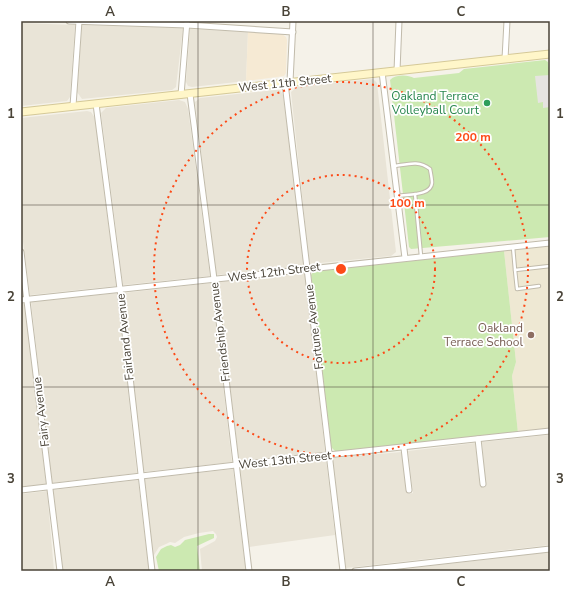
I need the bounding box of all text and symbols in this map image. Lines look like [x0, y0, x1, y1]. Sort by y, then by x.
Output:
text: A [105, 3, 115, 21]
text: B [282, 3, 291, 21]
text: C [457, 3, 466, 21]
street label: West 11th Street [238, 70, 333, 96]
place label: Oakland Terrace Volleyball Court [391, 88, 480, 118]
marker: Oakland Terrace Volleyball Court [482, 98, 492, 108]
text: 1 [7, 105, 15, 123]
text: 1 [556, 105, 564, 123]
text: 200 m [455, 129, 491, 145]
text: 100 m [389, 195, 425, 211]
street label: West 12th Street [227, 258, 322, 286]
centre of rings [334, 262, 348, 276]
street label: Friendship Avenue [206, 281, 234, 383]
street label: Fortune Avenue [301, 283, 327, 371]
text: 2 [7, 288, 15, 306]
text: 2 [556, 288, 564, 306]
street label: Fairland Avenue [112, 293, 138, 381]
place label: Oakland Terrace School [444, 320, 523, 350]
marker: Oakland Terrace School [526, 330, 536, 340]
street label: Fairy Avenue [29, 376, 53, 448]
street label: West 13th Street [238, 447, 333, 473]
text: 3 [7, 470, 15, 488]
text: 3 [556, 470, 564, 488]
text: A [105, 573, 115, 591]
text: B [282, 573, 291, 591]
text: C [457, 573, 466, 591]

